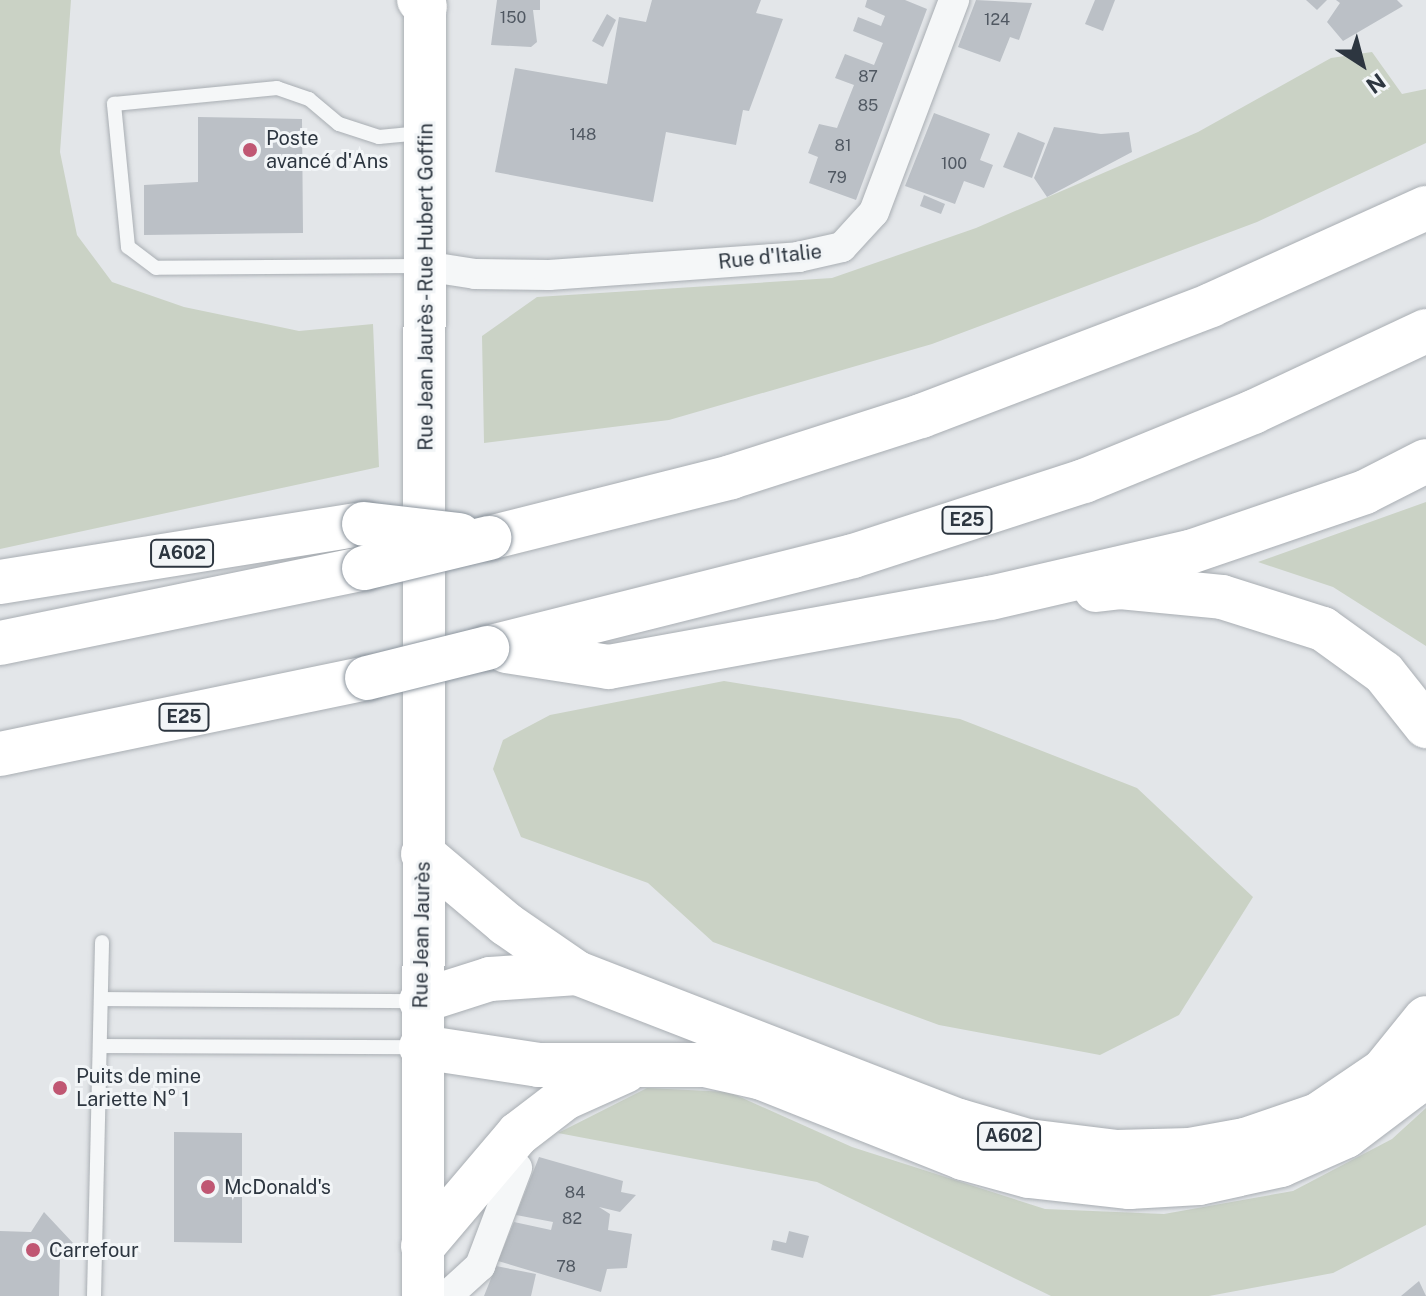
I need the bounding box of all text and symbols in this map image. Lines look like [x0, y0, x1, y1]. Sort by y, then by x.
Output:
house number: 150 [500, 8, 526, 28]
house number: 124 [984, 10, 1010, 30]
north arrow [1322, 24, 1402, 104]
house number: 87 [858, 67, 878, 87]
text: N [1362, 68, 1391, 99]
house number: 85 [858, 96, 878, 116]
street label: Rue Jean Jaurès - Rue Hubert Goffin [414, 120, 438, 454]
house number: 148 [570, 125, 596, 145]
place label: Poste avancé d'Ans [266, 126, 389, 173]
house number: 81 [835, 136, 851, 156]
marker: Poste avancé d'Ans [241, 141, 259, 159]
house number: 100 [941, 154, 967, 174]
house number: 79 [827, 168, 847, 188]
street label: Rue d'Italie [717, 240, 823, 274]
road number: E25 [941, 506, 993, 534]
road number: A602 [150, 539, 214, 567]
road number: E25 [158, 703, 210, 731]
street label: Rue Jean Jaurès [409, 861, 435, 1009]
place label: Puits de mine Lariette N° 1 [76, 1064, 201, 1111]
marker: Puits de mine Lariette N° 1 [51, 1079, 69, 1097]
road number: A602 [977, 1122, 1041, 1150]
place label: McDonald's [224, 1175, 331, 1199]
marker: McDonald's [199, 1178, 217, 1196]
house number: 84 [565, 1183, 585, 1203]
house number: 82 [562, 1209, 582, 1229]
place label: Carrefour [49, 1238, 139, 1262]
marker: Carrefour [24, 1241, 42, 1259]
house number: 78 [556, 1257, 576, 1277]

